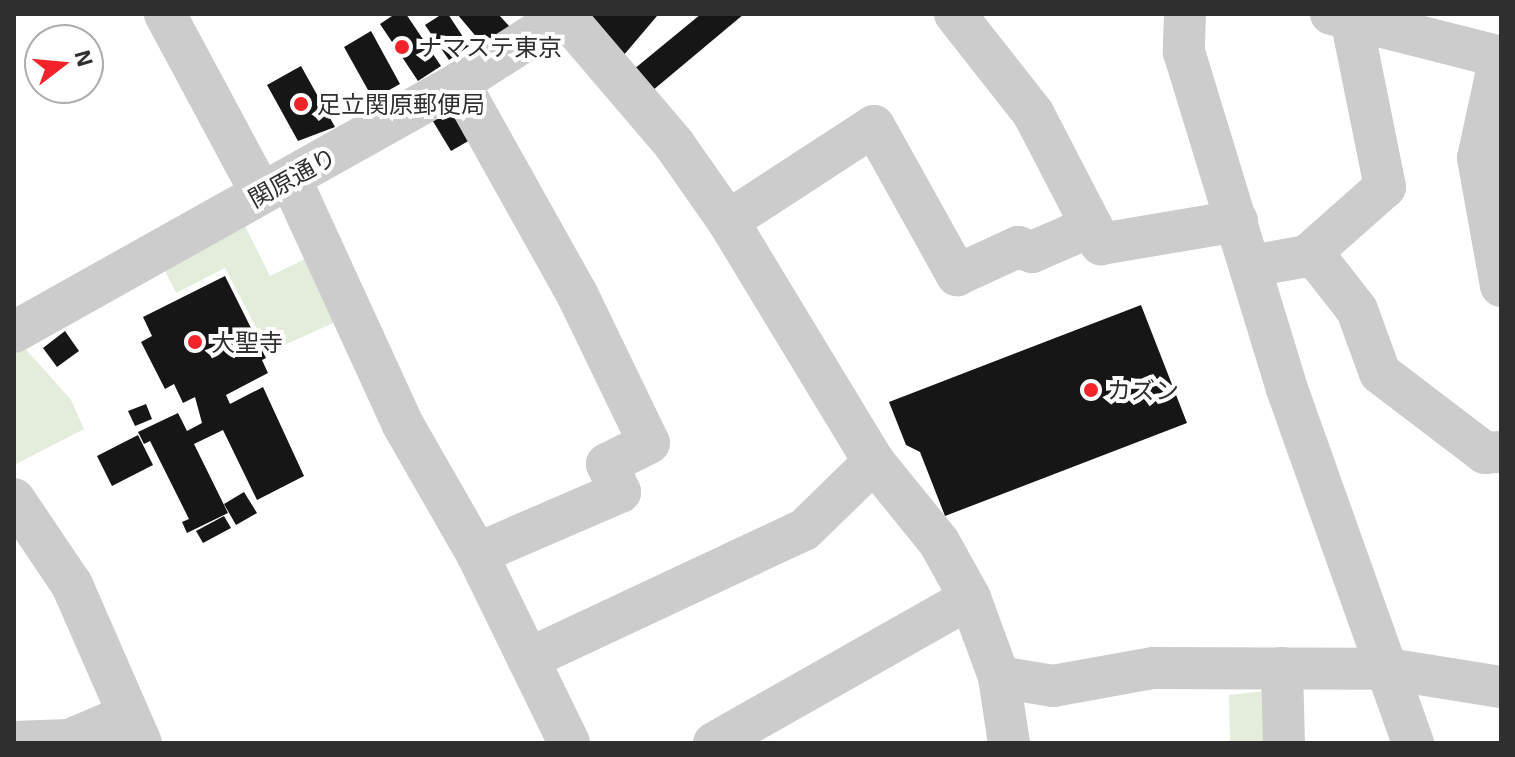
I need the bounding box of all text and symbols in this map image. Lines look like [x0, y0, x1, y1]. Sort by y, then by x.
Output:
north arrow [24, 24, 104, 104]
place label: ナマステ東京 [418, 33, 562, 61]
marker: ナマステ東京 [393, 38, 411, 56]
text: N [70, 47, 100, 69]
place label: 足立関原郵便局 [317, 90, 485, 118]
marker: 足立関原郵便局 [292, 95, 310, 113]
street label: 関原通り [243, 141, 341, 213]
place label: 大聖寺 [211, 328, 283, 356]
marker: 大聖寺 [186, 333, 204, 351]
place label: カズン [1107, 376, 1179, 404]
marker: カズン [1082, 381, 1100, 399]

